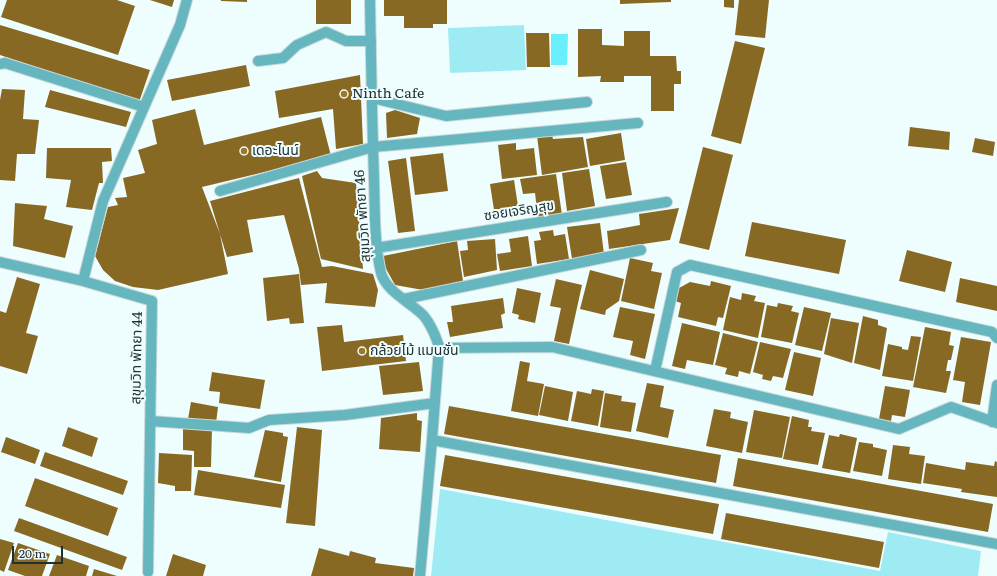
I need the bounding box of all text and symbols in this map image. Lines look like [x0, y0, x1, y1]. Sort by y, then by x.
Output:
place label: Ninth Cafe [352, 86, 424, 102]
marker: Ninth Cafe [339, 89, 349, 99]
place label: เดอะไนน์ [252, 143, 299, 159]
marker: เดอะไนน์ [239, 146, 249, 156]
street label: สุขุมวิท พัทยา 46 [351, 169, 375, 263]
street label: ซอยเจริญสุข [483, 197, 555, 225]
street label: สุขุมวิท พัทยา 44 [128, 311, 146, 405]
place label: กล้วยไม้ แมนชั่น [370, 343, 459, 359]
marker: กล้วยไม้ แมนชั่น [357, 346, 367, 356]
scale bar [14, 538, 65, 564]
text: 20 m [19, 544, 46, 562]

